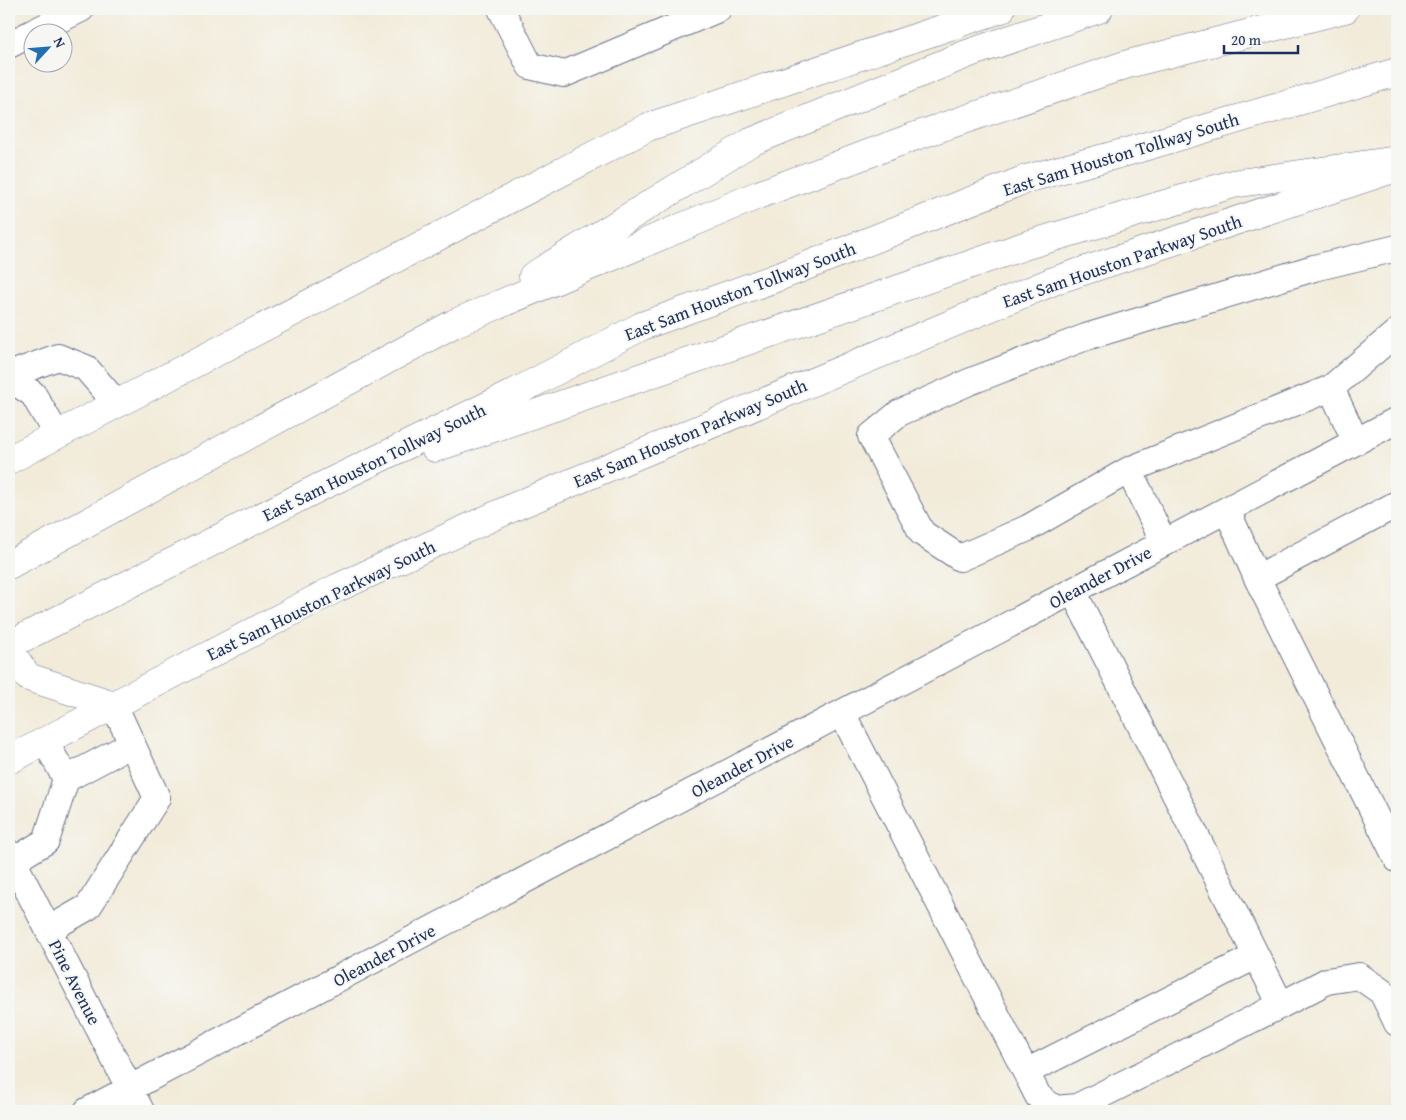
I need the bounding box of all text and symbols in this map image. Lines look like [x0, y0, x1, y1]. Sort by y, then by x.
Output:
north arrow [22, 22, 72, 72]
scale bar [1224, 22, 1297, 54]
text: 20 m [1231, 29, 1262, 50]
text: N [49, 34, 71, 51]
street label: East Sam Houston Tollway South [1000, 105, 1242, 203]
street label: East Sam Houston Parkway South [999, 207, 1245, 315]
street label: East Sam Houston Tollway South [621, 234, 859, 348]
street label: East Sam Houston Parkway South [569, 371, 811, 495]
street label: East Sam Houston Tollway South [258, 396, 490, 528]
street label: East Sam Houston Parkway South [202, 533, 440, 667]
street label: Oleander Drive [1044, 539, 1156, 615]
street label: Oleander Drive [686, 728, 798, 804]
street label: Oleander Drive [328, 917, 440, 993]
street label: Pine Avenue [42, 935, 108, 1029]

